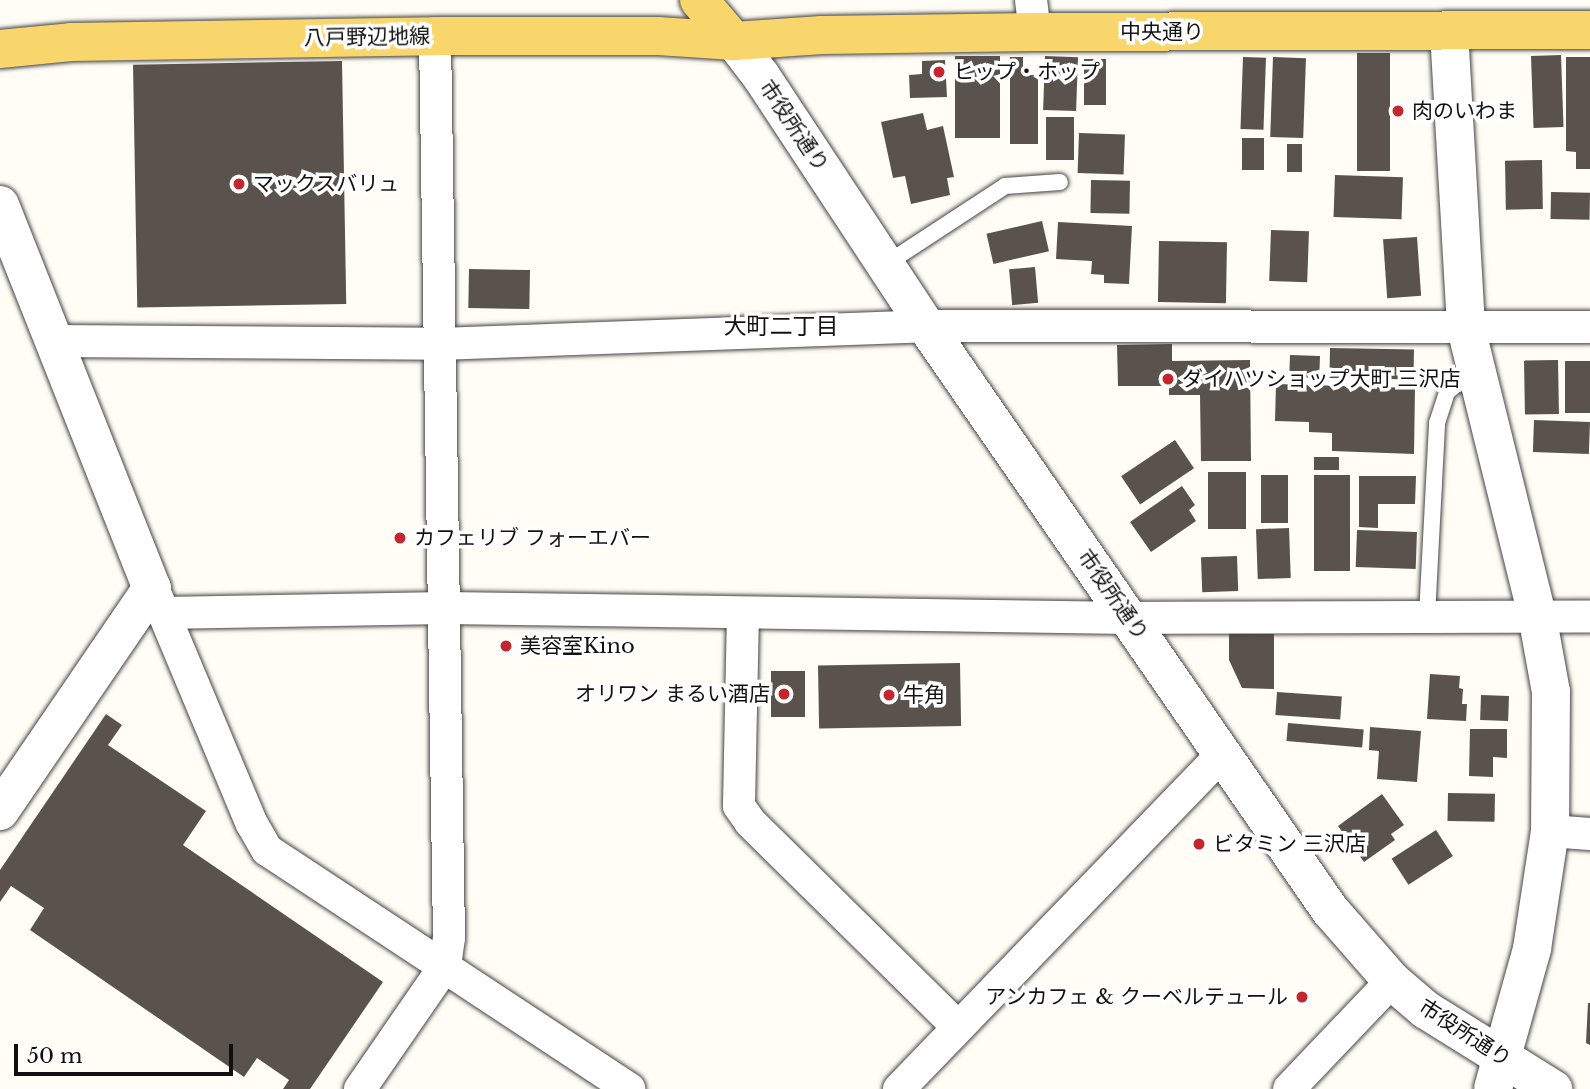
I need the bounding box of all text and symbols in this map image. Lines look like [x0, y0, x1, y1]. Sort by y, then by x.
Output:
street label: 中央通り [1120, 19, 1204, 45]
street label: 八戸野辺地線 [304, 23, 430, 51]
place label: ヒップ・ホップ [953, 59, 1100, 85]
marker: ヒップ・ホップ [931, 64, 947, 80]
street label: 市役所通り [754, 75, 834, 177]
place label: 肉のいわま [1412, 98, 1517, 124]
marker: 肉のいわま [1390, 103, 1406, 119]
place label: マックスバリュ [253, 171, 400, 197]
marker: マックスバリュ [231, 176, 247, 192]
district label: 大町二丁目 [724, 312, 838, 340]
place label: ダイハツショップ大町 三沢店 [1182, 366, 1461, 392]
marker: ダイハツショップ大町 三沢店 [1160, 371, 1176, 387]
place label: カフェリブ フォーエバー [414, 525, 651, 551]
marker: カフェリブ フォーエバー [392, 530, 408, 546]
street label: 市役所通り [1073, 545, 1153, 645]
place label: 美容室Kino [520, 633, 635, 659]
marker: 美容室Kino [498, 638, 514, 654]
place label: オリワン まるい酒店 [575, 681, 770, 707]
place label: 牛角 [903, 682, 945, 708]
marker: オリワン まるい酒店 [776, 686, 792, 702]
marker: 牛角 [881, 687, 897, 703]
place label: ビタミン 三沢店 [1213, 831, 1366, 857]
marker: ビタミン 三沢店 [1191, 836, 1207, 852]
place label: アンカフェ & クーベルテュール [985, 984, 1288, 1010]
marker: アンカフェ & クーベルテュール [1294, 989, 1310, 1005]
street label: 市役所通り [1414, 994, 1516, 1072]
scale bar [18, 1030, 236, 1074]
text: 50 m [27, 1043, 82, 1069]

